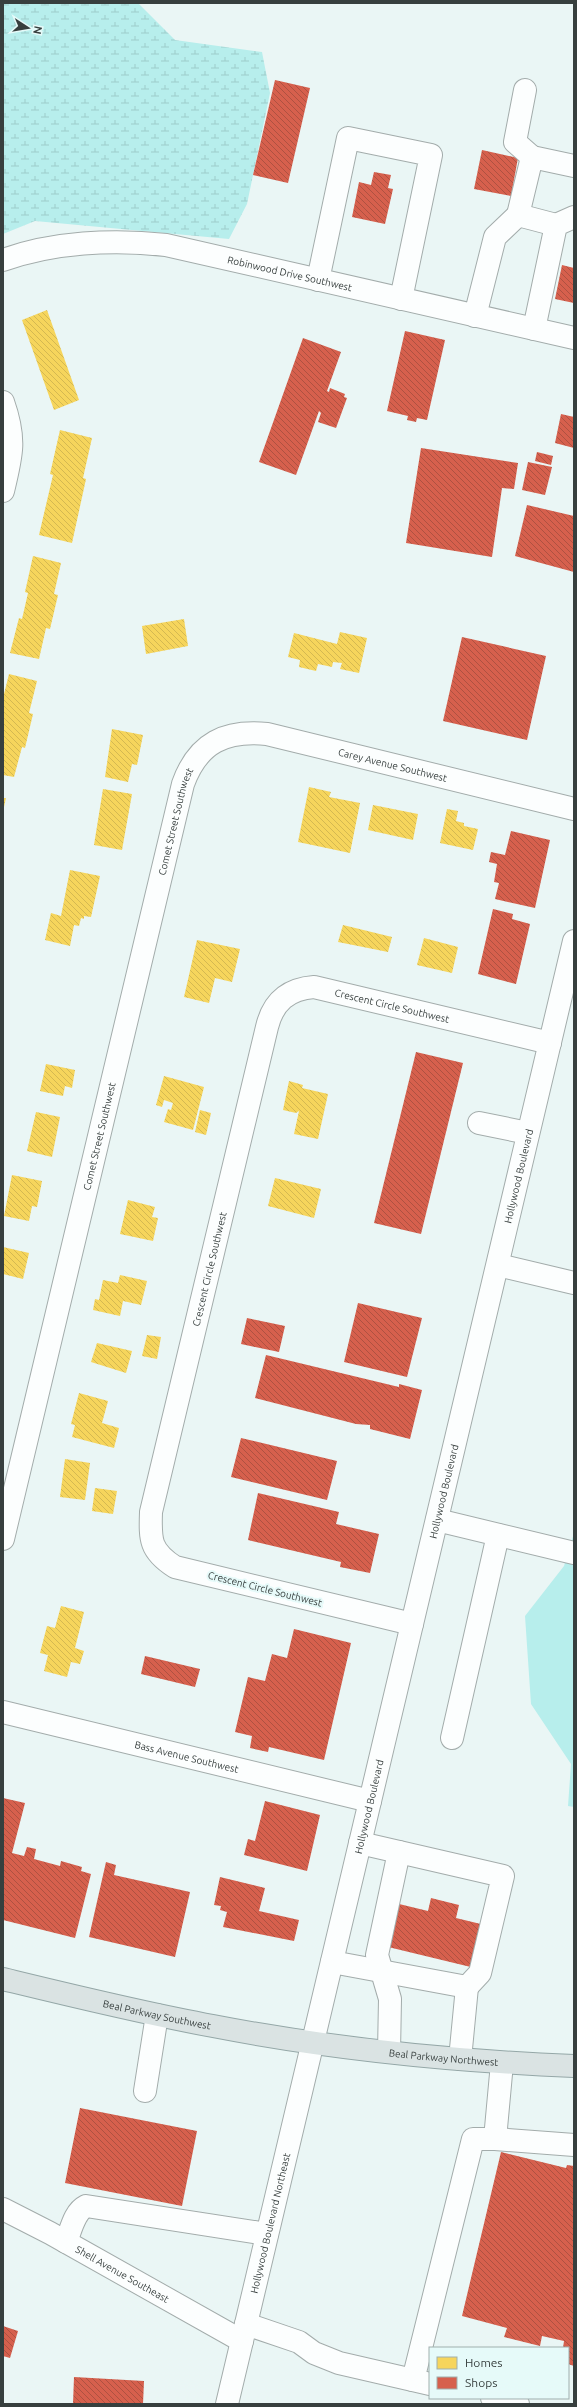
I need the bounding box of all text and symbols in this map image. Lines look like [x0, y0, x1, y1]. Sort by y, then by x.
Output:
north arrow [8, 8, 48, 48]
text: N [31, 25, 45, 35]
street label: Robinwood Drive Southwest [226, 254, 353, 293]
street label: Carey Avenue Southwest [337, 746, 448, 783]
street label: Comet Street Southwest [156, 766, 195, 876]
street label: Crescent Circle Southwest [334, 987, 450, 1024]
street label: Comet Street Southwest [81, 1081, 117, 1191]
street label: Hollywood Boulevard [502, 1128, 535, 1224]
street label: Crescent Circle Southwest [190, 1211, 228, 1327]
street label: Hollywood Boulevard [427, 1443, 460, 1540]
street label: Crescent Circle Southwest [207, 1569, 323, 1609]
street label: Bass Avenue Southwest [134, 1739, 240, 1774]
street label: Hollywood Boulevard [352, 1758, 385, 1855]
street label: Beal Parkway Southwest [102, 1998, 212, 2031]
street label: Beal Parkway Northwest [388, 2047, 499, 2067]
street label: Hollywood Boulevard Northeast [248, 2152, 292, 2294]
street label: Shell Avenue Southeast [74, 2243, 171, 2304]
legend [429, 2347, 569, 2399]
text: Homes [465, 2356, 503, 2369]
text: Shops [465, 2376, 497, 2389]

